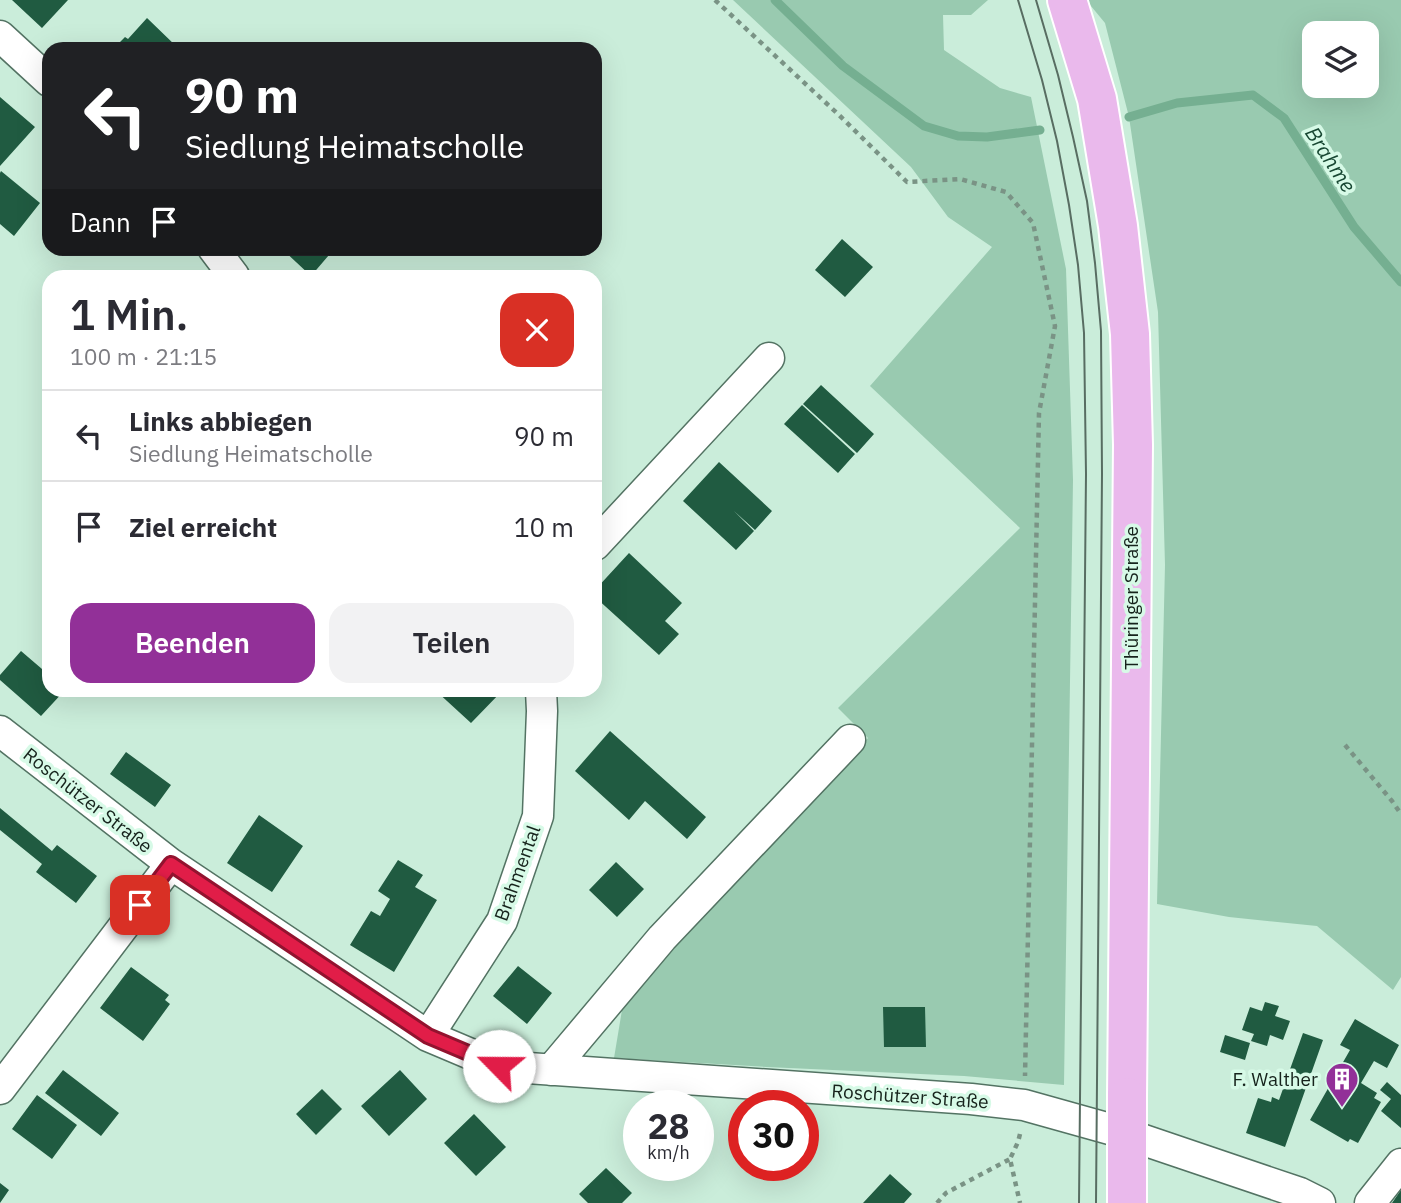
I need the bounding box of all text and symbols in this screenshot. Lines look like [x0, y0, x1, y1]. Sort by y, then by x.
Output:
map controls [1302, 21, 1379, 98]
button: layers [1302, 21, 1379, 98]
text: 90 m [185, 63, 299, 126]
icon: left [70, 70, 161, 161]
water label: Brahme [1299, 121, 1363, 198]
text: Siedlung Heimatscholle [185, 125, 524, 167]
icon: arrive [145, 203, 183, 241]
text: Dann [70, 205, 131, 239]
text: 1 Min. [70, 287, 188, 342]
button: close [500, 293, 574, 367]
text: 100 m · 21:15 [70, 341, 217, 371]
text: Links abbiegen [129, 404, 312, 438]
icon: left [70, 417, 108, 455]
text: 90 m [514, 419, 574, 453]
text: Siedlung Heimatscholle [129, 438, 373, 468]
icon: arrive [70, 508, 108, 546]
text: Ziel erreicht [129, 510, 277, 544]
text: 10 m [514, 510, 574, 544]
street label: Thüringer Straße [1119, 526, 1143, 670]
button: Beenden [70, 603, 315, 683]
button: Teilen [329, 603, 574, 683]
street label: Roschützer Straße [19, 742, 157, 858]
street label: Brahmental [489, 822, 545, 924]
pin [110, 875, 170, 935]
icon: arrive [121, 886, 159, 924]
position arrow [462, 1029, 536, 1103]
building icon: F. Walther [1323, 1060, 1361, 1109]
place label: F. Walther [1232, 1067, 1318, 1091]
street label: Roschützer Straße [831, 1079, 989, 1113]
speed limit sign: 30 [728, 1090, 819, 1181]
text: 28 [647, 1103, 690, 1149]
text: km/h [647, 1141, 690, 1164]

